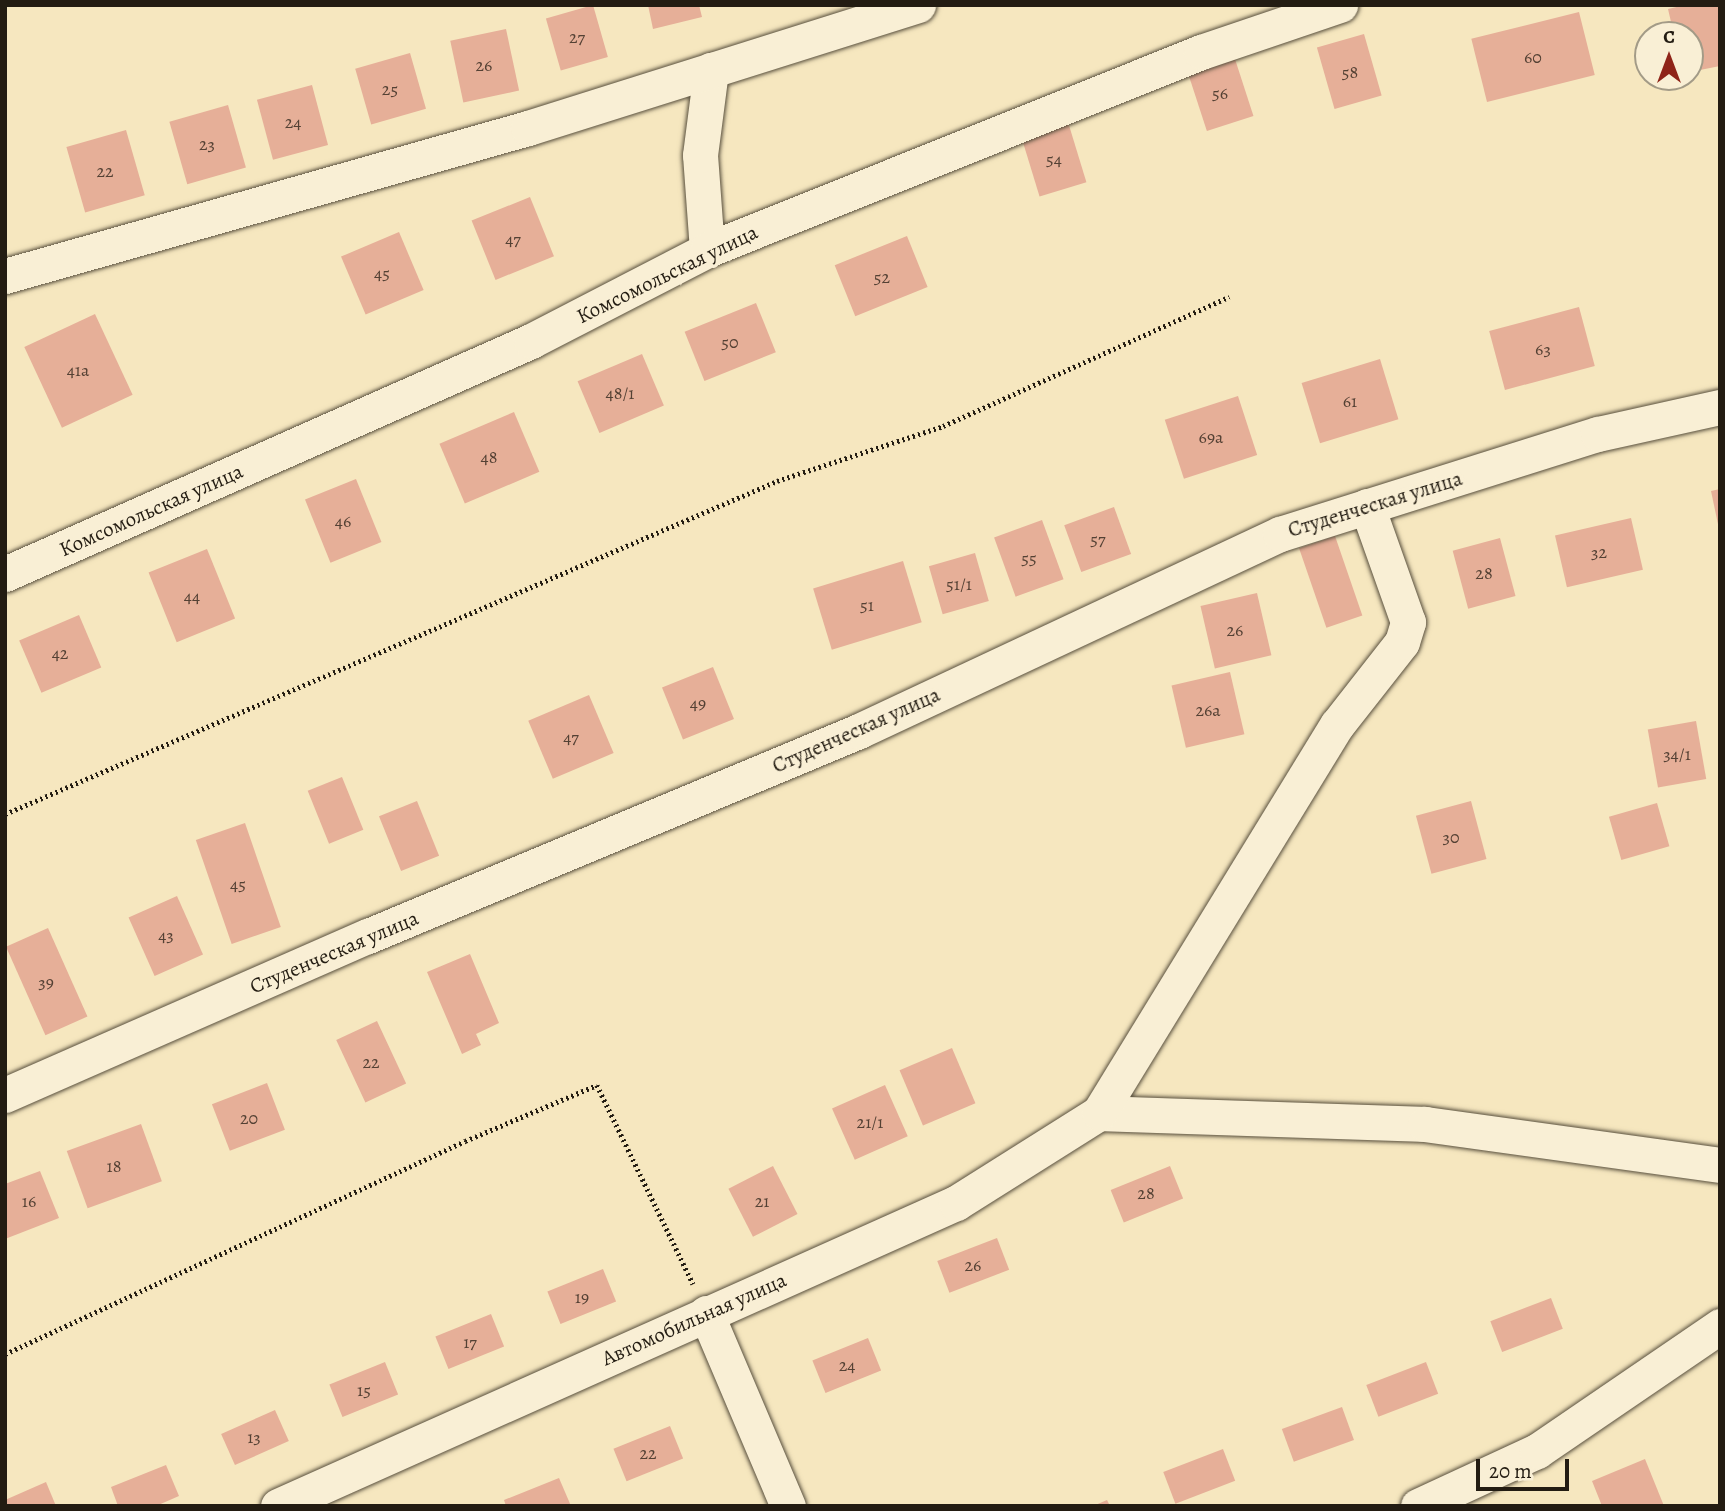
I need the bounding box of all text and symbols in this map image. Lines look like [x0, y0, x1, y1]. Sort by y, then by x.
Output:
north arrow [1634, 21, 1704, 91]
text: С [1663, 24, 1675, 50]
house number: 27 [569, 26, 585, 48]
house number: 60 [1524, 46, 1542, 68]
house number: 26 [476, 54, 492, 76]
house number: 58 [1342, 61, 1358, 83]
house number: 25 [382, 78, 398, 100]
house number: 56 [1212, 82, 1228, 104]
house number: 24 [285, 111, 301, 133]
house number: 23 [199, 133, 215, 155]
house number: 54 [1046, 148, 1062, 170]
house number: 22 [96, 160, 114, 182]
street label: Комсомольская улица [572, 219, 762, 329]
house number: 47 [505, 228, 521, 250]
house number: 45 [374, 262, 390, 284]
house number: 52 [874, 266, 890, 288]
house number: 50 [721, 331, 739, 353]
house number: 63 [1535, 338, 1551, 360]
house number: 41а [67, 359, 89, 381]
house number: 48/1 [606, 382, 634, 404]
house number: 61 [1343, 390, 1357, 412]
house number: 69а [1199, 426, 1223, 448]
house number: 48 [481, 446, 497, 468]
street label: Комсомольская улица [55, 458, 247, 562]
street label: Студенческая улица [1285, 466, 1465, 542]
house number: 46 [335, 510, 351, 532]
house number: 57 [1090, 528, 1106, 550]
house number: 32 [1591, 541, 1607, 563]
house number: 55 [1021, 547, 1037, 569]
house number: 28 [1475, 562, 1493, 584]
house number: 51/1 [946, 573, 972, 595]
house number: 44 [184, 585, 200, 607]
house number: 51 [860, 594, 874, 616]
house number: 26 [1227, 619, 1243, 641]
house number: 42 [52, 642, 68, 664]
street label: Студенческая улица [768, 682, 944, 778]
house number: 49 [690, 692, 706, 714]
house number: 26а [1195, 699, 1221, 721]
house number: 47 [563, 726, 579, 748]
house number: 34/1 [1663, 743, 1691, 765]
house number: 30 [1442, 826, 1460, 848]
house number: 45 [230, 873, 246, 895]
street label: Студенческая улица [246, 905, 422, 999]
house number: 43 [158, 924, 174, 946]
house number: 39 [38, 971, 54, 993]
house number: 22 [362, 1051, 380, 1073]
house number: 20 [240, 1107, 258, 1129]
house number: 21/1 [857, 1111, 883, 1133]
house number: 18 [107, 1155, 121, 1177]
house number: 28 [1137, 1182, 1155, 1204]
house number: 16 [22, 1190, 36, 1212]
house number: 21 [755, 1190, 769, 1212]
house number: 26 [965, 1254, 981, 1276]
street label: Автомобильная улица [598, 1267, 790, 1371]
house number: 19 [575, 1286, 589, 1308]
house number: 17 [463, 1331, 477, 1353]
house number: 24 [839, 1354, 855, 1376]
house number: 15 [357, 1379, 371, 1401]
house number: 13 [247, 1426, 261, 1448]
house number: 22 [639, 1442, 657, 1464]
scale bar [1480, 1444, 1573, 1488]
text: 20 m [1489, 1457, 1532, 1485]

